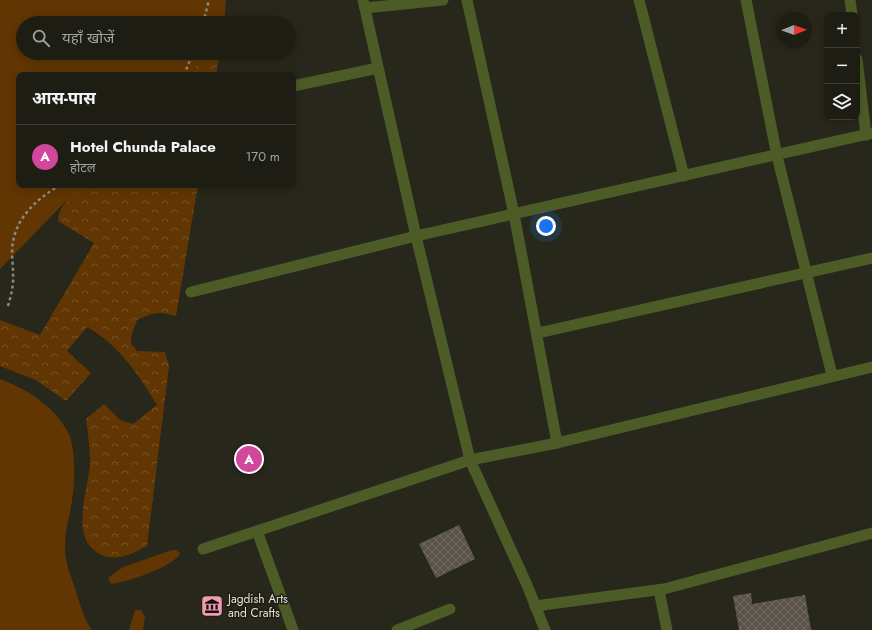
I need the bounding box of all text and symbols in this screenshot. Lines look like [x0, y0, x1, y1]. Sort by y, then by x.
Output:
north arrow [776, 12, 812, 48]
map controls [824, 12, 860, 120]
button: + [824, 12, 860, 48]
search box [16, 16, 296, 60]
icon: search [30, 27, 52, 49]
text: यहाँ खोजें [62, 27, 114, 49]
button: − [824, 48, 860, 84]
button: layers [824, 84, 860, 120]
text: आस-पास [32, 86, 96, 110]
text: Hotel Chunda Palace [70, 136, 216, 158]
text: A [40, 147, 50, 166]
text: 170 m [245, 147, 280, 166]
text: होटल [70, 158, 96, 177]
your location [536, 216, 556, 236]
pin: A [236, 444, 262, 474]
place label: Jagdish Arts and Crafts [226, 590, 288, 622]
museum icon: Jagdish Arts and Crafts [199, 593, 225, 619]

